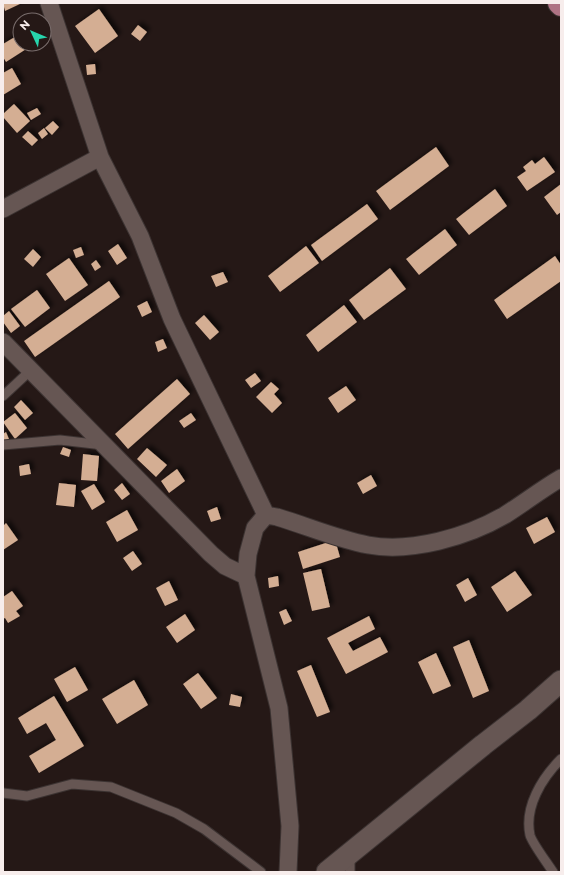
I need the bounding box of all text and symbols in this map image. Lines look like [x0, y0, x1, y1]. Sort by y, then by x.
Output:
north arrow [12, 12, 52, 52]
text: N [17, 17, 33, 33]

